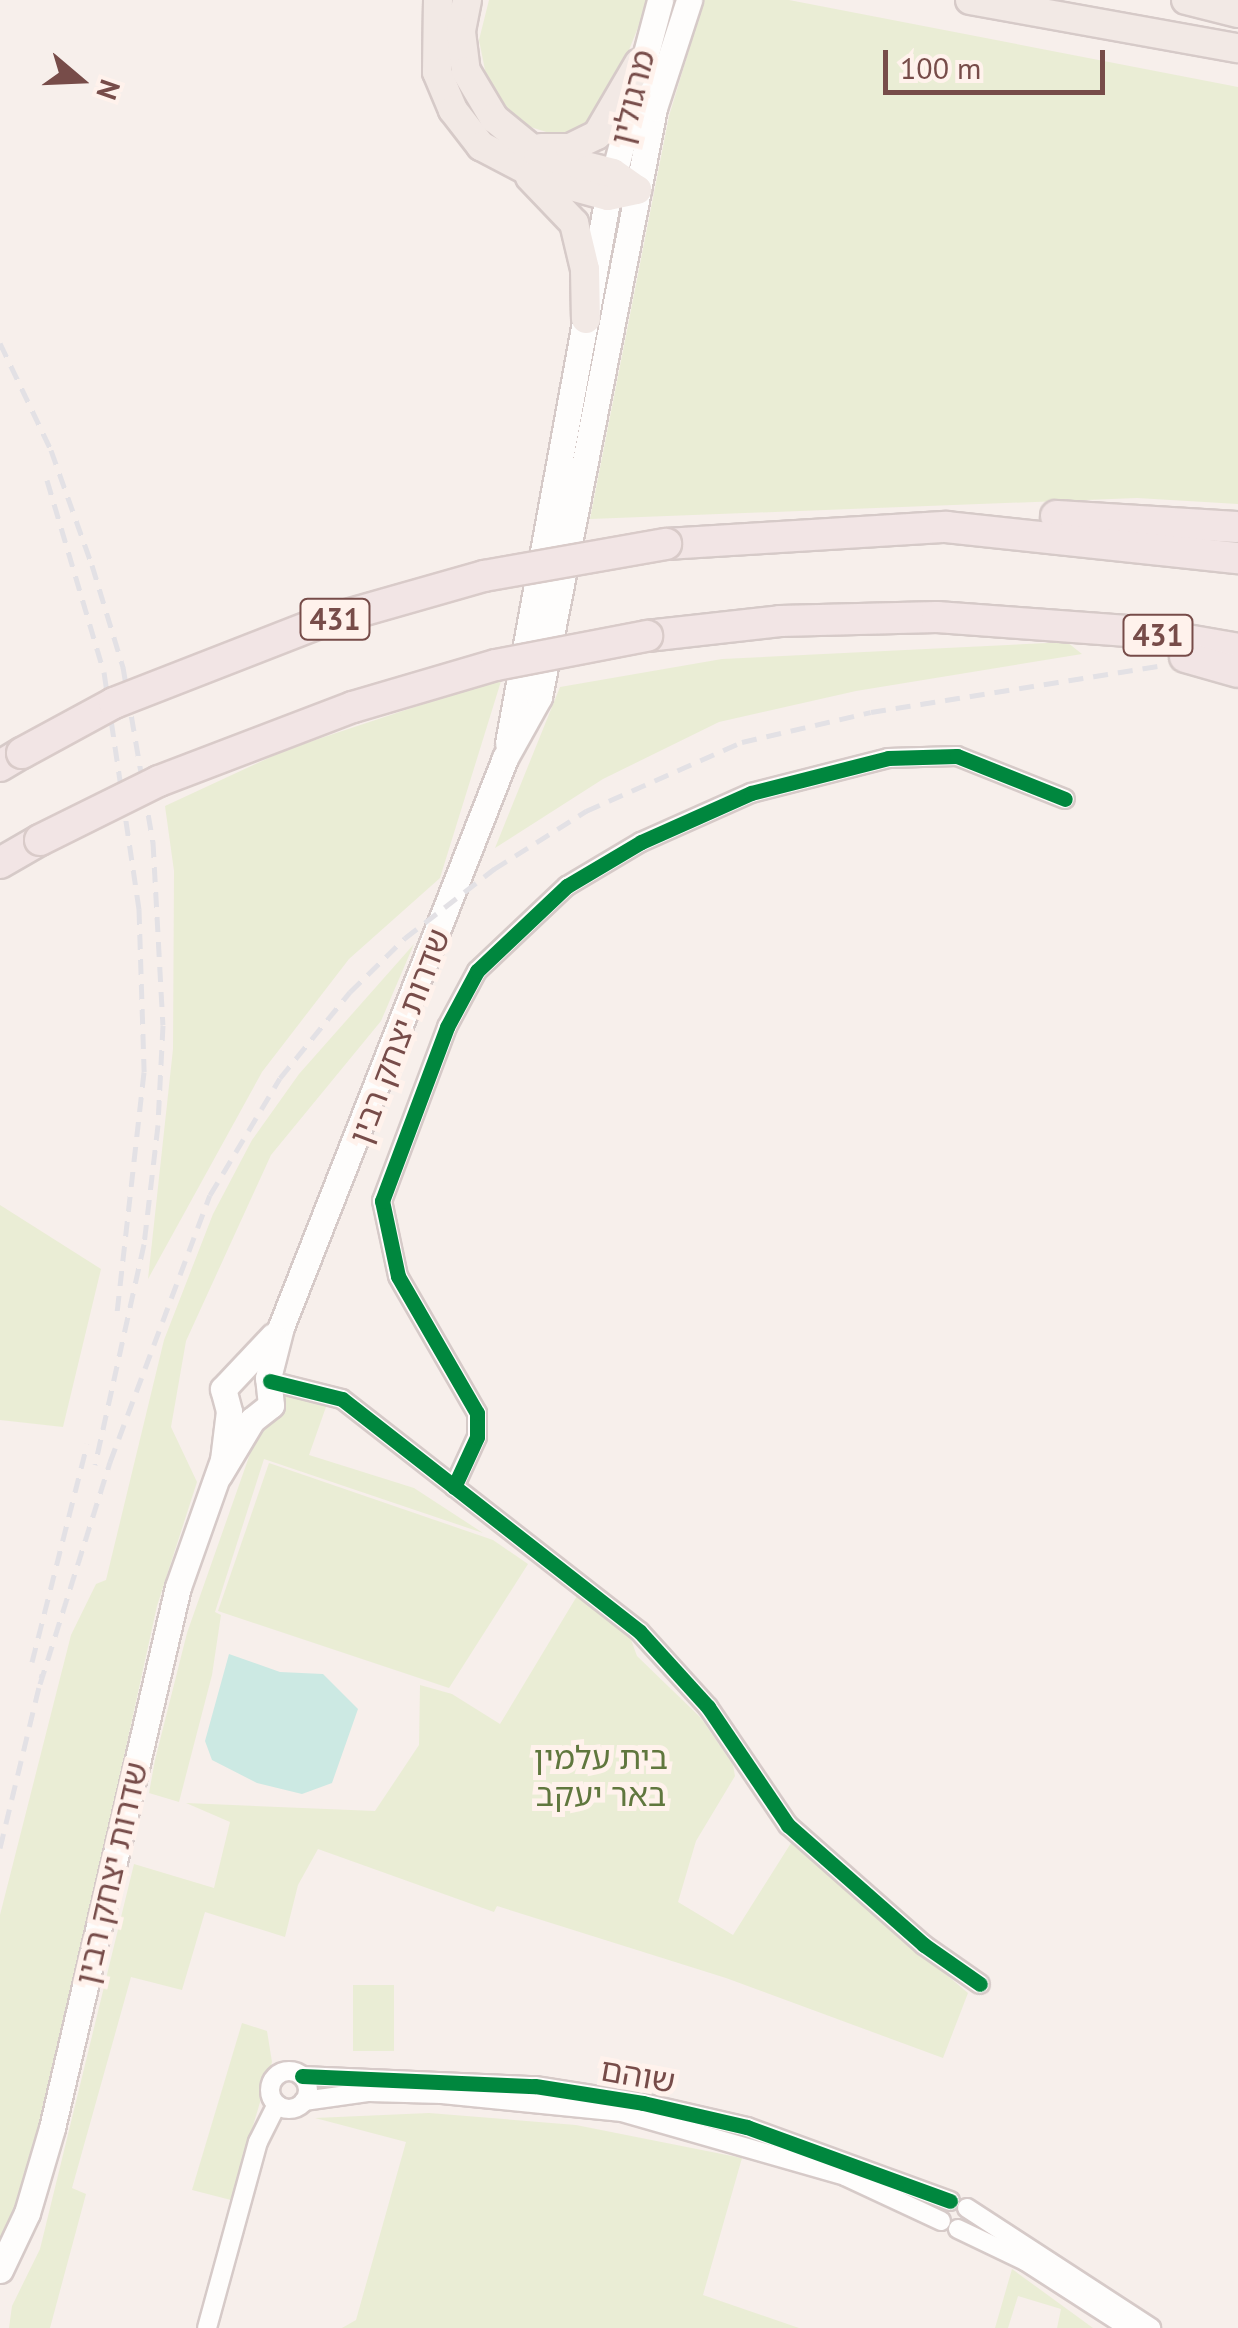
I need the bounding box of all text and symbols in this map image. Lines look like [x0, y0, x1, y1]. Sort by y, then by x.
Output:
north arrow [30, 30, 130, 130]
scale bar [888, 30, 1110, 92]
street label: מרגולין [602, 46, 662, 148]
text: 100 m [900, 48, 981, 87]
text: N [88, 75, 129, 105]
road number: 431 [298, 594, 372, 644]
road number: 431 [1120, 610, 1196, 660]
street label: שדרות יצחק רבין [340, 923, 458, 1149]
park label: בית עלמין באר יעקב [534, 1739, 668, 1814]
street label: שדרות יצחק רבין [67, 1758, 155, 1988]
street label: שוהם [598, 2050, 678, 2100]

